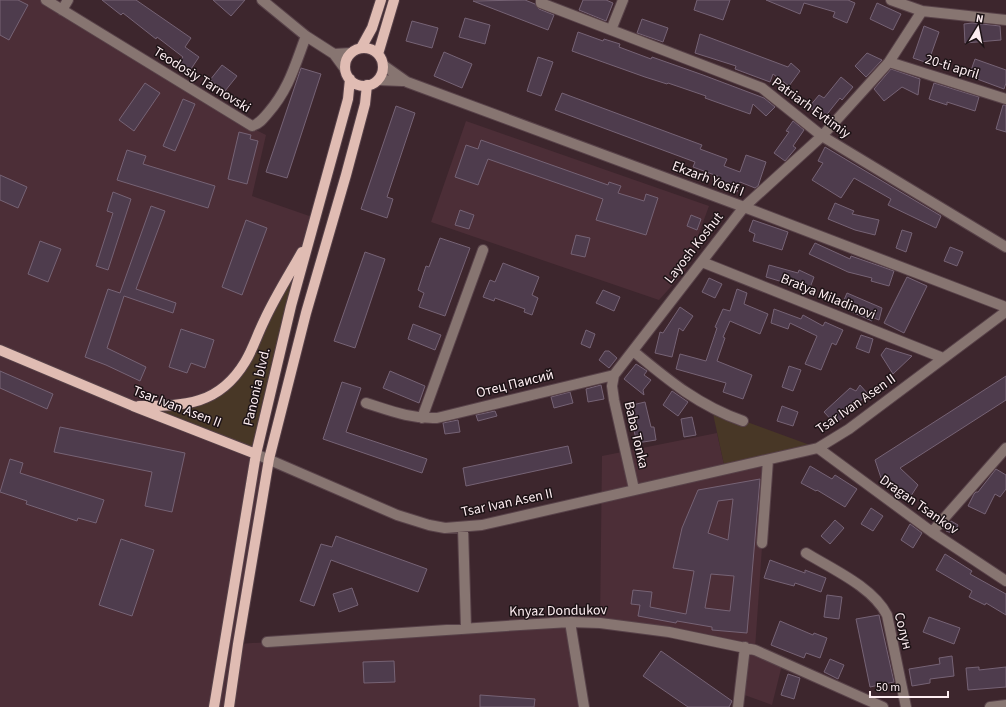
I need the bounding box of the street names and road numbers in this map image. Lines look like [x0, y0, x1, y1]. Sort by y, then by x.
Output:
street label: Teodosiy Tarnovski [149, 42, 255, 118]
street label: 20-ti april [923, 49, 982, 85]
street label: Patriarh Evtimiy [767, 73, 855, 144]
street label: Ekzarh Yosif I [669, 156, 747, 202]
street label: Layosh Koshut [660, 208, 728, 288]
street label: Bratya Miladinovi [777, 269, 879, 325]
street label: Panonia blvd. [238, 346, 276, 428]
street label: Отец Паисий [474, 365, 556, 403]
street label: Tsar Ivan Asen II [812, 369, 900, 439]
street label: Tsar Ivan Asen II [130, 381, 224, 433]
street label: Baba Tonka [619, 399, 653, 471]
street label: Dragan Tsankov [875, 470, 963, 540]
street label: Tsar Ivan Asen II [459, 484, 555, 522]
street label: Knyaz Dondukov [509, 600, 608, 622]
street label: Солун [889, 610, 917, 652]

